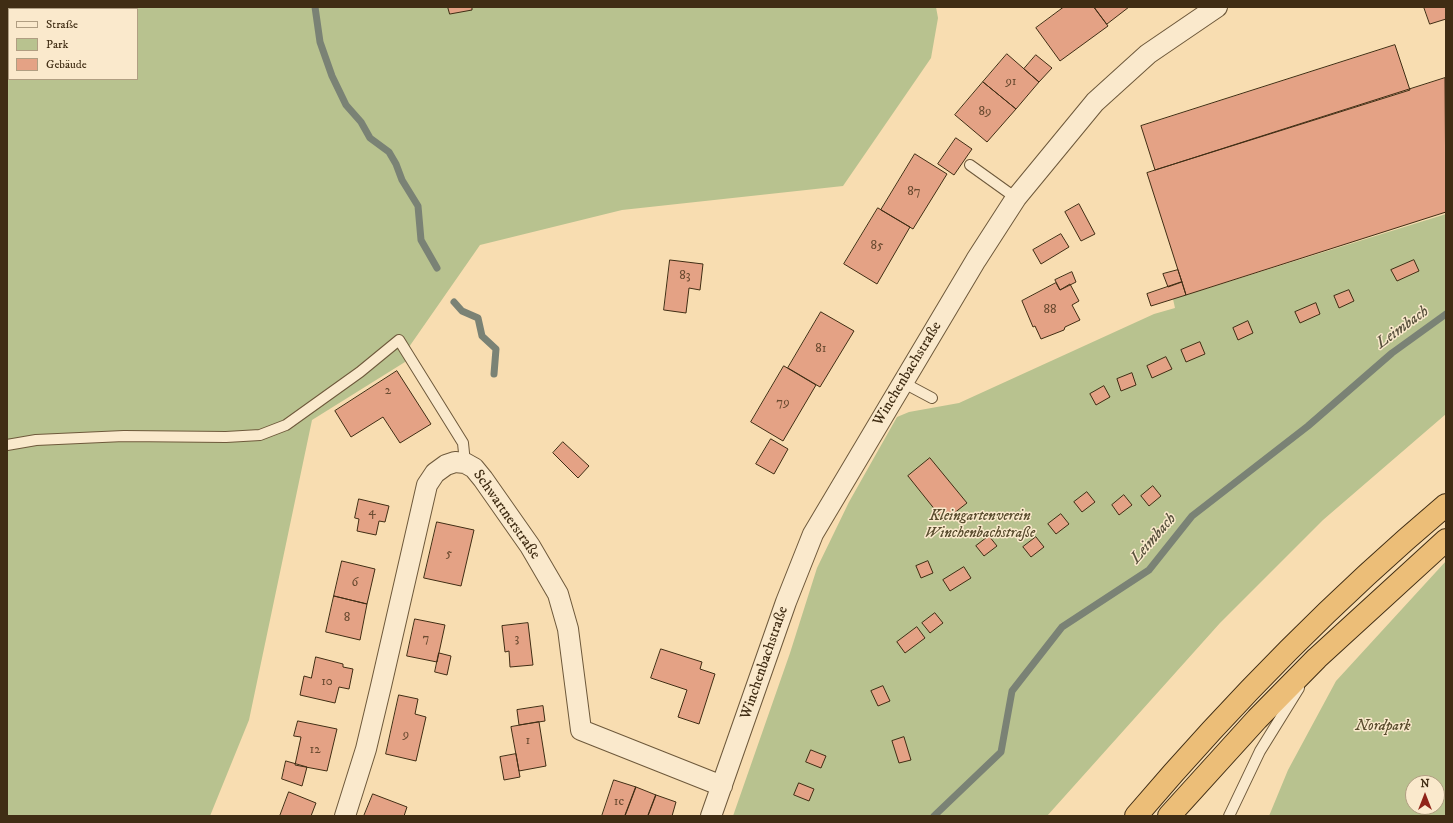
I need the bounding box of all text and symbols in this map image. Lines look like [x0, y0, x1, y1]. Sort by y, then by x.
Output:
legend [8, 8, 138, 80]
text: Straße [46, 17, 78, 32]
text: Park [46, 37, 68, 52]
text: Gebäude [46, 57, 87, 72]
house number: 91 [1005, 74, 1017, 90]
house number: 89 [979, 104, 991, 120]
house number: 87 [907, 184, 921, 200]
house number: 85 [871, 238, 883, 254]
house number: 83 [679, 268, 691, 284]
house number: 88 [1043, 302, 1057, 318]
water label: Leimbach [1373, 303, 1433, 353]
street label: Winchenbachstraße [870, 319, 946, 429]
house number: 81 [815, 341, 827, 357]
house number: 2 [385, 383, 391, 399]
house number: 79 [776, 395, 790, 411]
street label: Schwartnerstraße [469, 467, 543, 563]
house number: 4 [368, 504, 376, 520]
park label: Kleingartenverein Winchenbachstraße [925, 508, 1035, 543]
water label: Leimbach [1127, 510, 1181, 568]
house number: 5 [446, 546, 452, 562]
house number: 6 [352, 575, 358, 591]
street label: Winchenbachstraße [737, 604, 793, 722]
house number: 8 [344, 610, 350, 626]
house number: 7 [423, 631, 429, 647]
house number: 3 [515, 631, 519, 647]
house number: 10 [321, 674, 333, 690]
park label: Nordpark [1355, 718, 1411, 736]
house number: 9 [403, 727, 409, 743]
house number: 1 [526, 733, 530, 749]
house number: 12 [309, 742, 321, 758]
north arrow [1405, 775, 1445, 815]
text: N [1420, 777, 1430, 791]
house number: 1c [614, 794, 624, 810]

